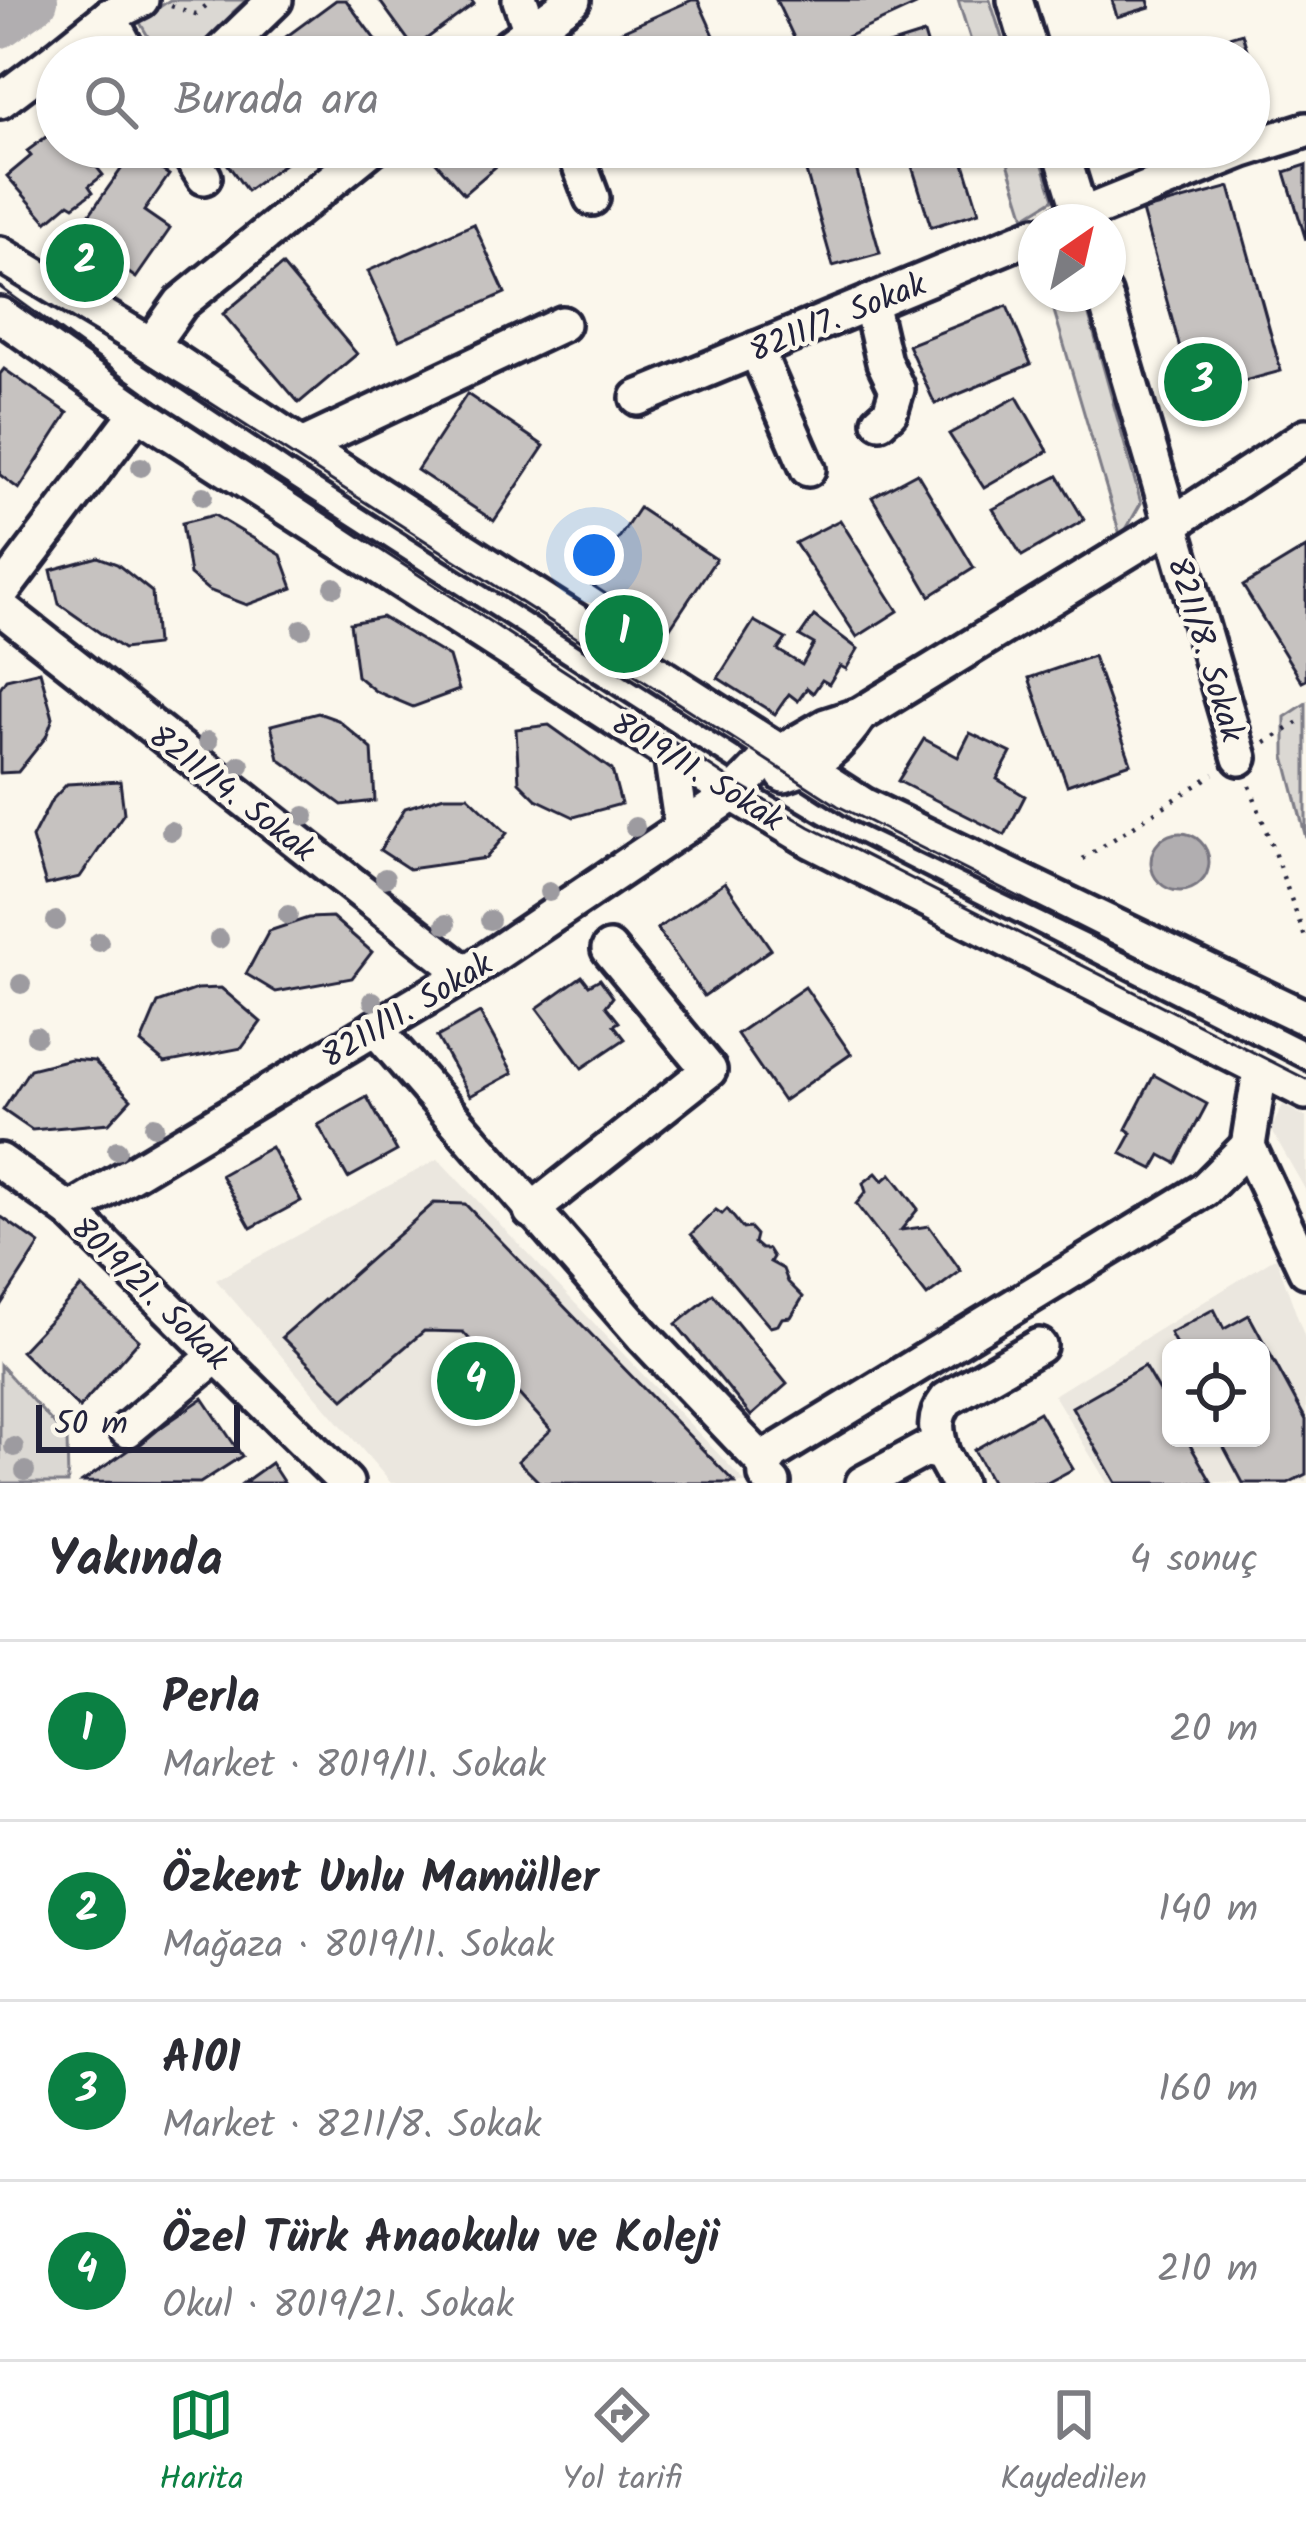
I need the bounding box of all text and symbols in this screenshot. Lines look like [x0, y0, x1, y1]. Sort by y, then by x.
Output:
search box [36, 36, 1270, 168]
text: Burada ara [174, 66, 379, 138]
icon: search [78, 69, 144, 135]
north arrow [1018, 204, 1126, 312]
pin: 2 [46, 218, 124, 308]
street label: 8211/7. Sokak [742, 260, 935, 379]
pin: 3 [1164, 337, 1242, 427]
your location [564, 525, 624, 585]
street label: 8211/8. Sokak [1150, 551, 1257, 750]
pin: 1 [585, 589, 663, 679]
street label: 8019/11. Sokak [599, 699, 793, 847]
street label: 8211/14. Sokak [136, 712, 326, 878]
street label: 8211/11. Sokak [312, 940, 504, 1084]
street label: 8019/21. Sokak [57, 1205, 241, 1385]
pin: 4 [437, 1336, 515, 1426]
map controls [1162, 1339, 1270, 1447]
button: locate [1162, 1339, 1270, 1447]
scale bar [36, 1399, 240, 1452]
text: 50 m [54, 1399, 128, 1452]
text: Yakında [48, 1521, 223, 1602]
text: 4 sonuç [1130, 1530, 1258, 1592]
text: Perla [162, 1664, 260, 1736]
text: 1 [81, 1700, 93, 1762]
text: 20 m [1169, 1700, 1258, 1762]
text: Market · 8019/11. Sokak [162, 1736, 546, 1798]
text: Özkent Unlu Mamüller [162, 1844, 599, 1916]
text: 2 [76, 1880, 98, 1942]
text: 140 m [1158, 1880, 1258, 1942]
text: Mağaza · 8019/11. Sokak [162, 1916, 554, 1978]
text: A101 [162, 2024, 241, 2096]
text: 3 [76, 2060, 98, 2122]
text: 160 m [1158, 2060, 1258, 2122]
text: Market · 8211/8. Sokak [162, 2096, 541, 2158]
text: Özel Türk Anaokulu ve Koleji [162, 2204, 720, 2276]
text: 4 [76, 2240, 98, 2302]
text: 210 m [1157, 2240, 1258, 2302]
text: Okul · 8019/21. Sokak [162, 2276, 514, 2338]
tab: Harita [159, 2382, 244, 2507]
tab: Yol tarifi [562, 2382, 682, 2507]
tab: Kaydedilen [1000, 2382, 1147, 2507]

